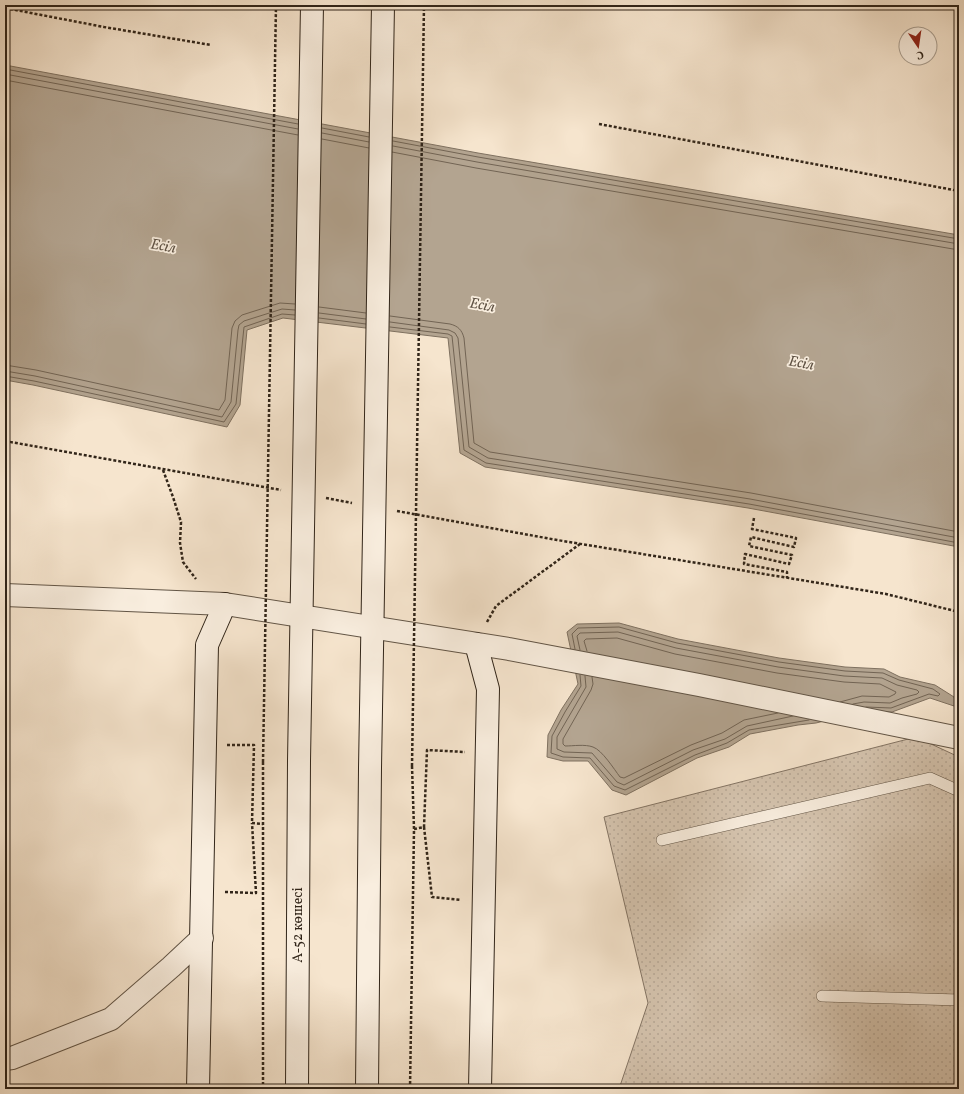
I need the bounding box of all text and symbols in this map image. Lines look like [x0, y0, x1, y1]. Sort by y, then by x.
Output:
north arrow [898, 26, 938, 66]
text: С [915, 46, 925, 62]
water label: Есіл [149, 234, 177, 260]
water label: Есіл [468, 293, 496, 319]
water label: Есіл [787, 351, 815, 377]
street label: А-52 көшесі [289, 887, 308, 963]

